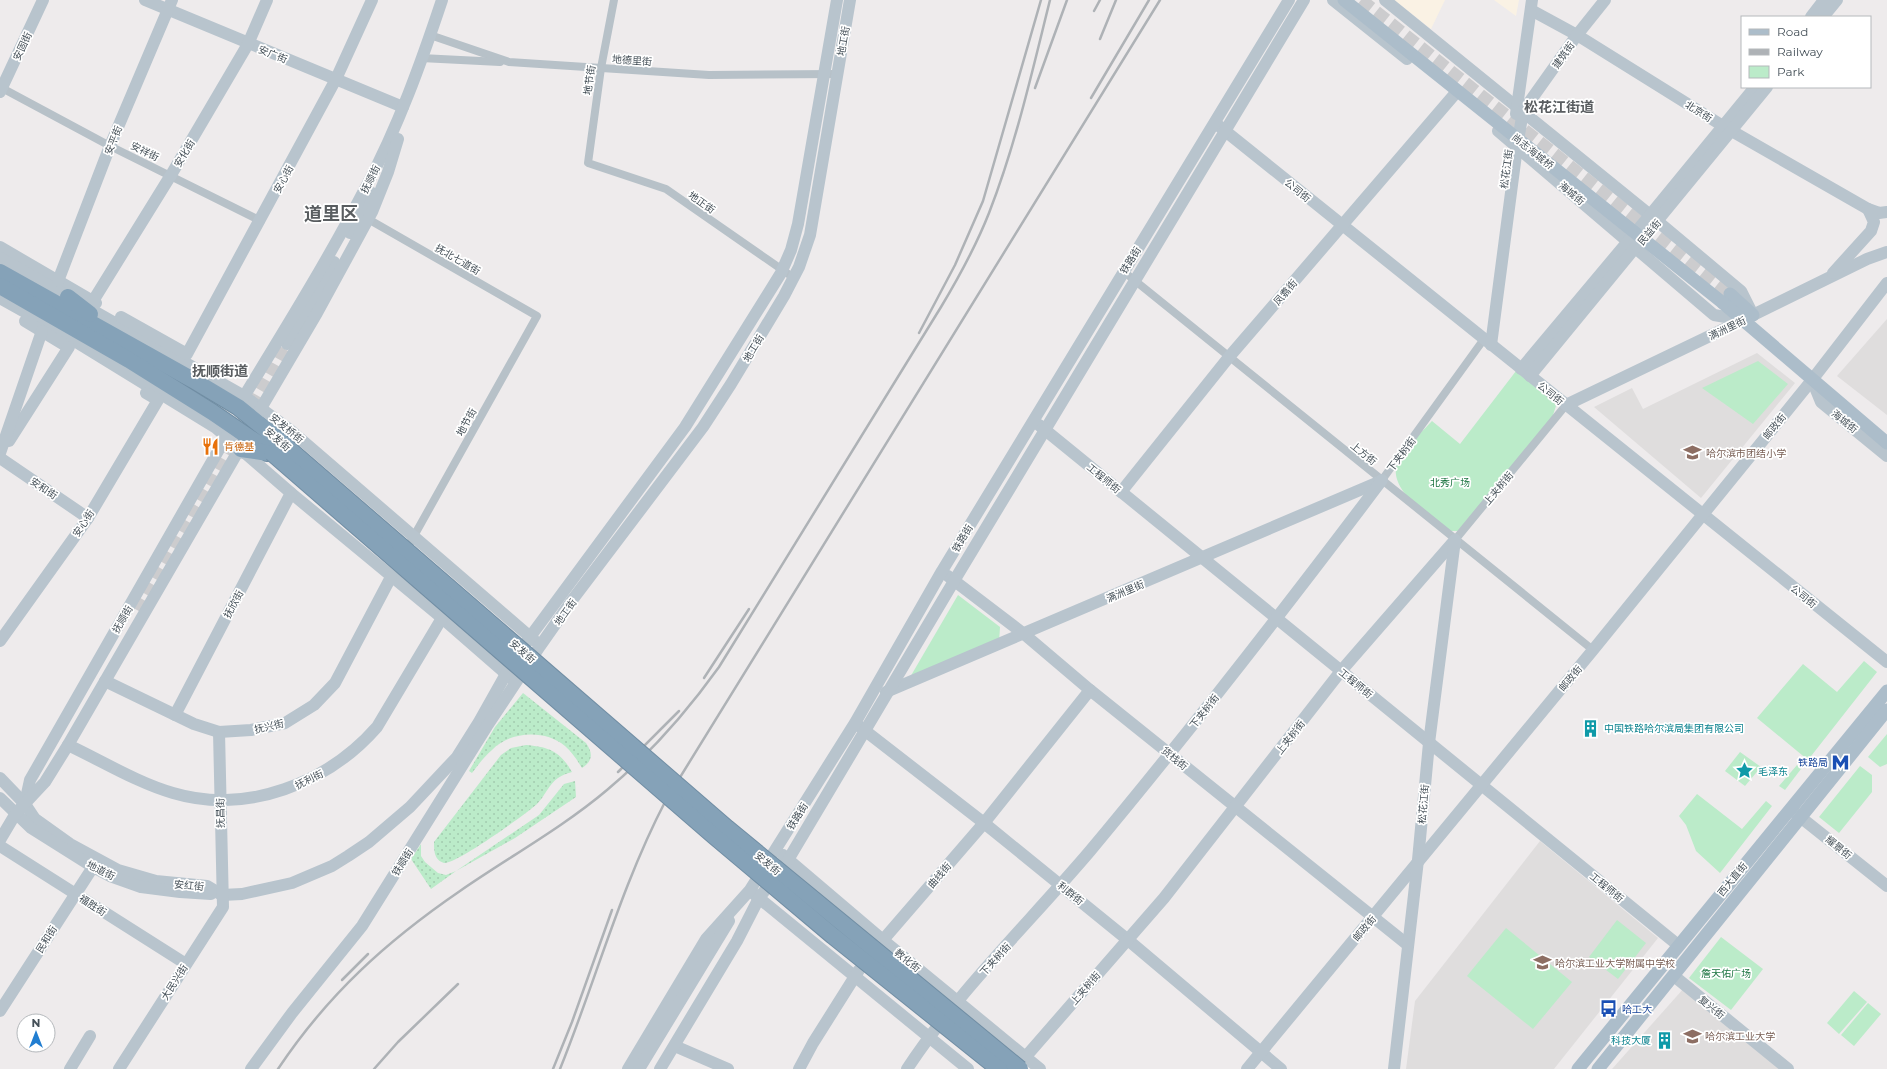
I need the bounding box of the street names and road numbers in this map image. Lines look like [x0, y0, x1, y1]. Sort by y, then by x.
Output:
street label: 地工街 [834, 25, 852, 57]
street label: 安固街 [10, 30, 35, 63]
street label: 建筑街 [1549, 39, 1577, 71]
street label: 安广街 [256, 43, 289, 66]
street label: 地德里街 [612, 53, 652, 68]
street label: 地节街 [581, 64, 598, 96]
street label: 北京街 [1683, 98, 1715, 125]
street label: 安平街 [102, 124, 125, 157]
street label: 尚志海城桥 [1509, 131, 1556, 172]
street label: 安化街 [171, 137, 198, 169]
street label: 安祥街 [128, 139, 161, 164]
street label: 松花江街 [1497, 148, 1516, 190]
street label: 安心街 [271, 163, 296, 196]
street label: 抚顺街 [358, 163, 383, 196]
street label: 公司街 [1282, 176, 1313, 205]
street label: 海城街 [1556, 179, 1587, 208]
street label: 地正街 [686, 188, 718, 216]
street label: 民益街 [1635, 217, 1664, 248]
street label: 抚北七道街 [433, 241, 483, 278]
street label: 铁路街 [1117, 244, 1144, 276]
street label: 凤翥街 [1271, 277, 1300, 308]
street label: 满洲里街 [1706, 314, 1748, 343]
street label: 地工街 [740, 332, 767, 364]
street label: 公司街 [1535, 379, 1566, 408]
street label: 地节街 [453, 406, 479, 439]
street label: 海城街 [1829, 407, 1860, 436]
street label: 安发桥街 [267, 411, 306, 446]
street label: 邮政街 [1760, 411, 1789, 442]
street label: 安发街 [262, 425, 293, 454]
street label: 下夹树街 [1384, 434, 1419, 474]
street label: 上方街 [1348, 439, 1379, 468]
street label: 工程师街 [1084, 461, 1123, 496]
street label: 上夹树街 [1481, 469, 1516, 508]
street label: 安和街 [28, 475, 60, 502]
street label: 安心街 [70, 507, 97, 539]
street label: 铁路街 [949, 522, 976, 554]
street label: 满洲里街 [1104, 578, 1146, 605]
street label: 公司街 [1788, 582, 1819, 611]
street label: 抚欣街 [221, 588, 246, 621]
street label: 地工街 [551, 596, 579, 628]
street label: 抚顺街 [109, 603, 136, 635]
street label: 安发街 [507, 637, 538, 666]
street label: 邮政街 [1556, 663, 1585, 694]
street label: 工程师街 [1336, 666, 1375, 701]
street label: 下夹树街 [1187, 692, 1222, 731]
street label: 抚兴街 [253, 717, 285, 736]
street label: 上夹树街 [1273, 718, 1308, 757]
street label: 货栈街 [1159, 744, 1190, 773]
street label: 抚利街 [293, 767, 326, 792]
street label: 松花江街 [1415, 784, 1432, 825]
street label: 抚昌街 [214, 798, 227, 828]
street label: 铁路街 [784, 800, 811, 832]
street label: 耀景街 [1823, 833, 1854, 862]
street label: 铁顺街 [389, 846, 416, 878]
street label: 安发街 [752, 849, 783, 878]
street label: 地道街 [84, 858, 117, 883]
street label: 曲线街 [925, 860, 954, 891]
street label: 西大直街 [1715, 860, 1750, 899]
street label: 工程师街 [1587, 870, 1626, 905]
street label: 安红街 [173, 878, 204, 893]
street label: 利群街 [1055, 879, 1086, 908]
street label: 福胜街 [77, 892, 109, 919]
street label: 邮政街 [1350, 913, 1379, 944]
street label: 民和街 [33, 923, 60, 955]
street label: 下夹树街 [977, 940, 1014, 979]
street label: 教化街 [892, 946, 923, 975]
street label: 大民兴街 [158, 962, 191, 1003]
street label: 上夹树街 [1067, 969, 1103, 1008]
street label: 复兴街 [1696, 993, 1727, 1022]

